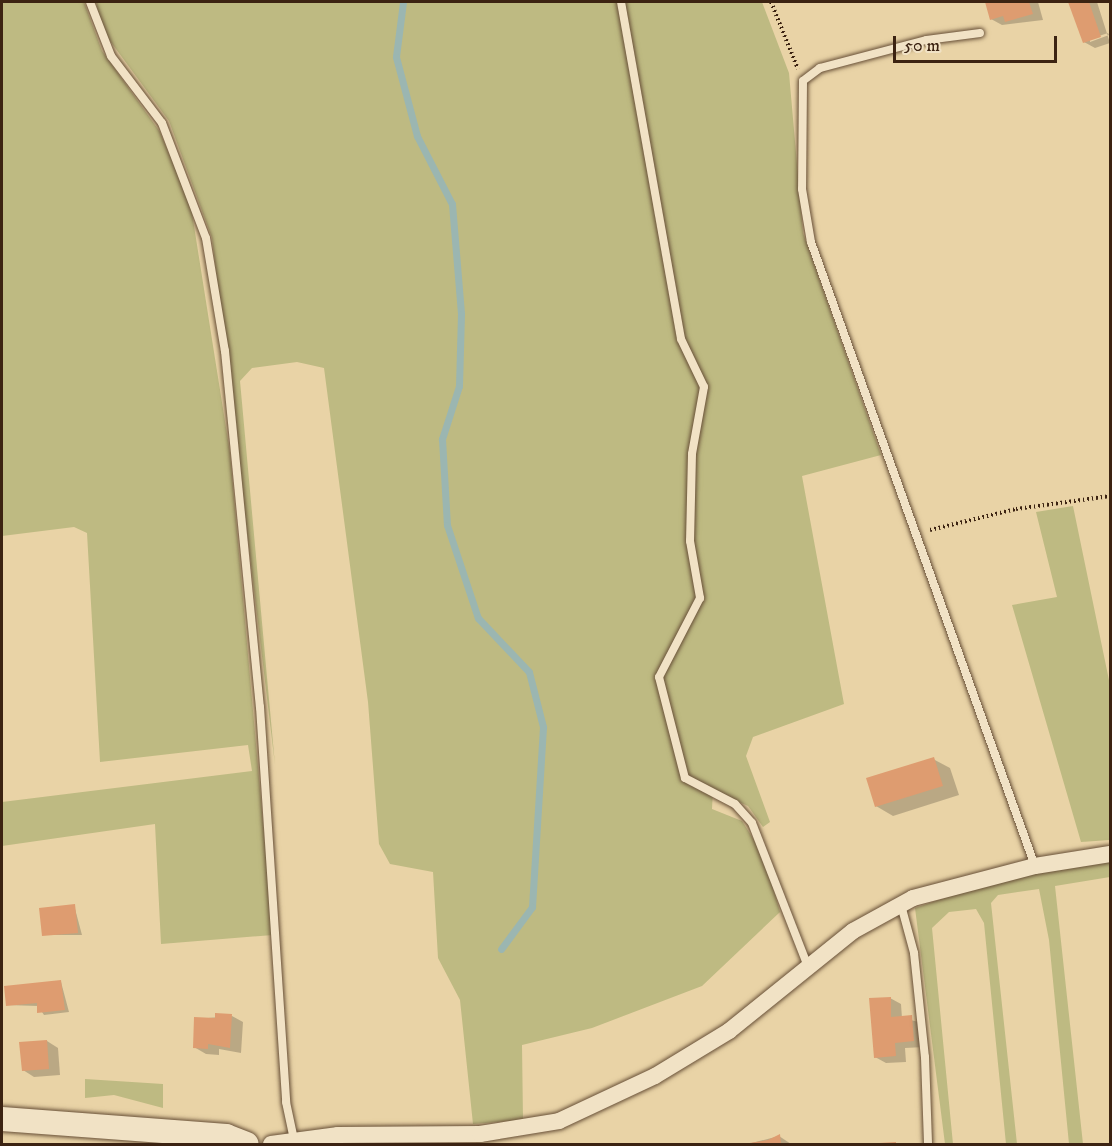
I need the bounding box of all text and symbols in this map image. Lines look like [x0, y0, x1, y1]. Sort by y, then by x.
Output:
scale bar [896, 24, 1060, 62]
text: 50 m [904, 35, 940, 57]

